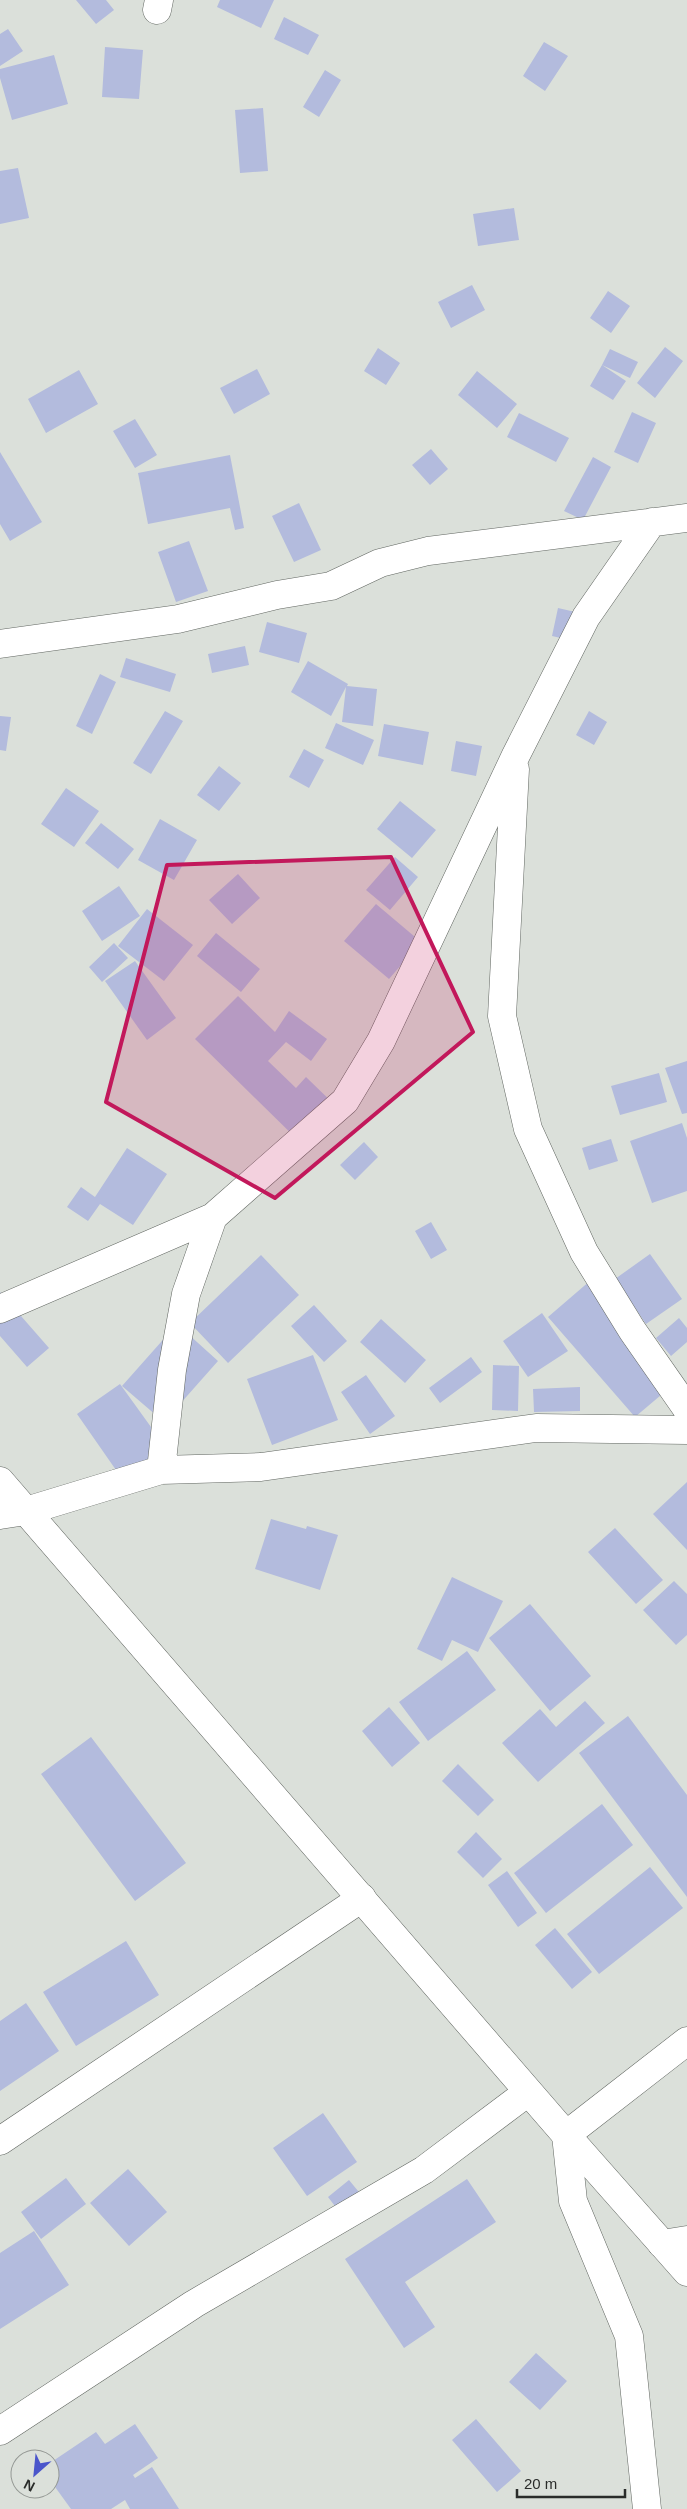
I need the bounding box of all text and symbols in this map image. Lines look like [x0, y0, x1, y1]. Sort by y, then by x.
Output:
north arrow [10, 2449, 60, 2499]
scale bar [517, 2466, 624, 2498]
text: 20 m [524, 2475, 557, 2492]
text: N [21, 2476, 37, 2495]

